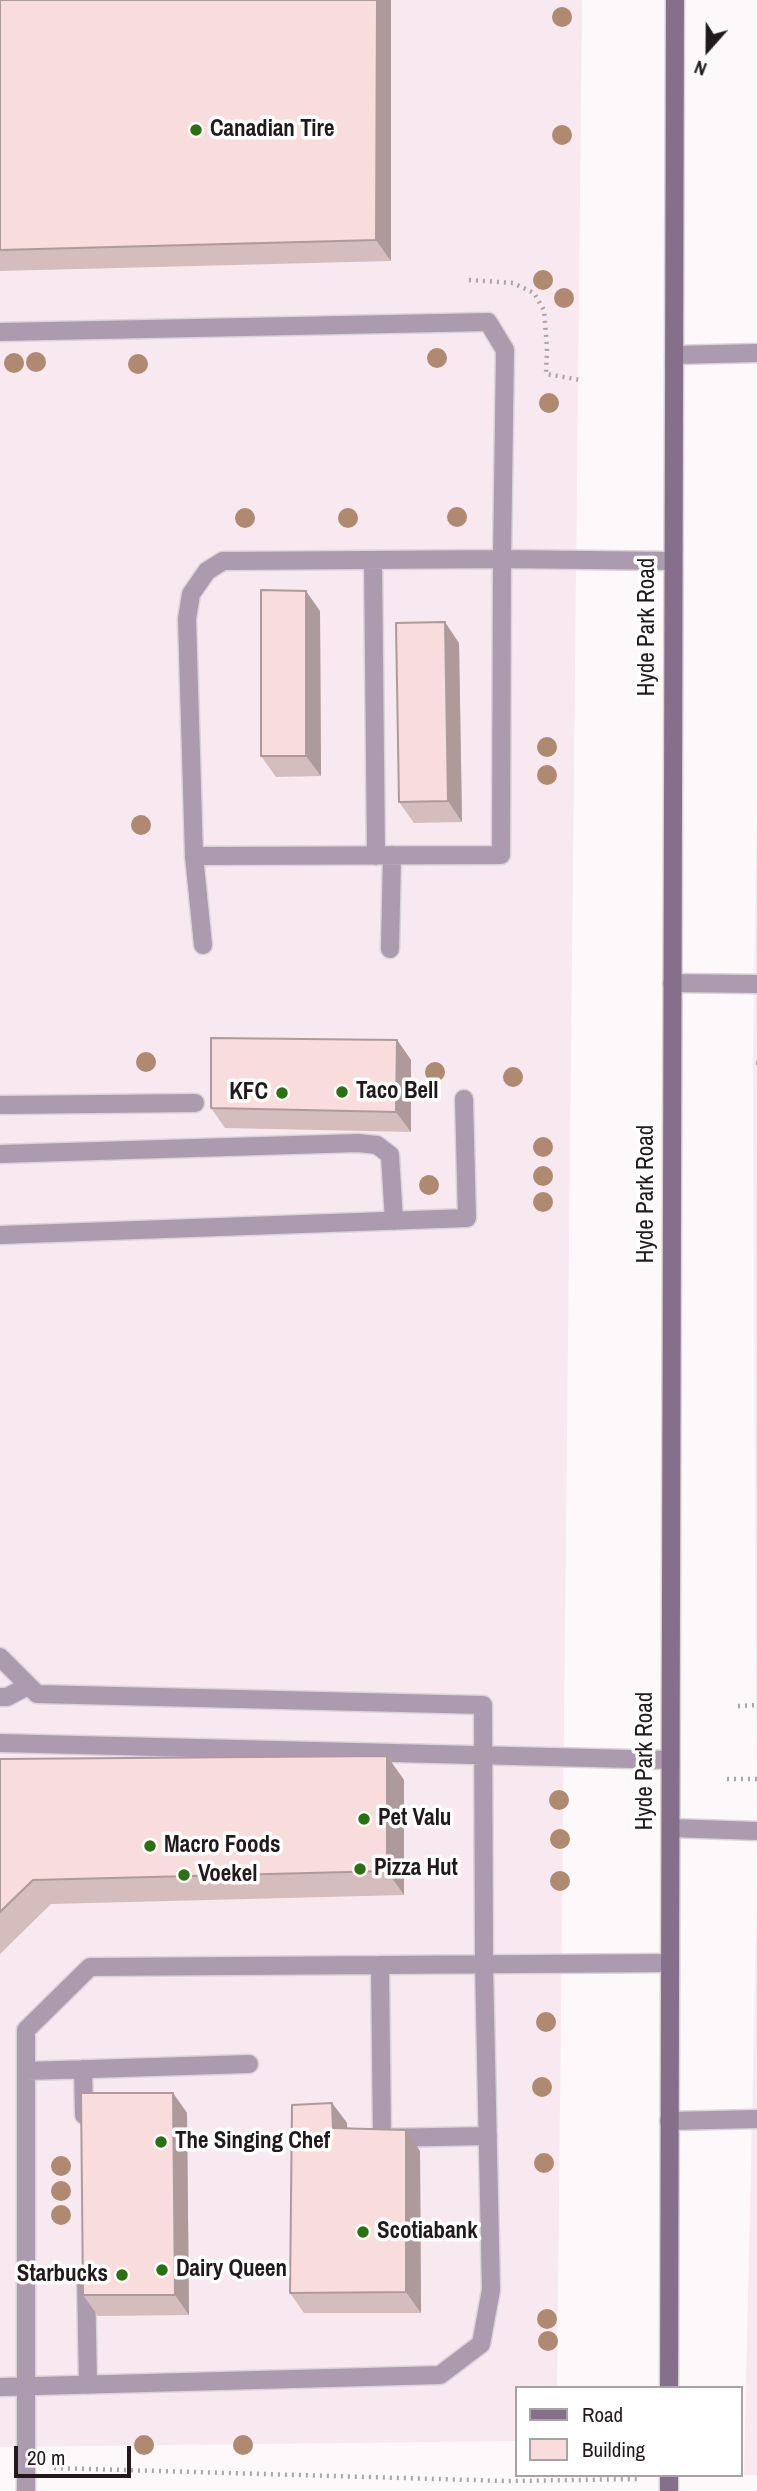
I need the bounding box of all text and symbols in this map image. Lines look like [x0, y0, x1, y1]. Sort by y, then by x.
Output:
north arrow [673, 14, 743, 84]
text: N [691, 54, 710, 83]
place label: Canadian Tire [210, 116, 334, 144]
marker: Canadian Tire [188, 122, 204, 138]
street label: Hyde Park Road [634, 558, 662, 696]
place label: Taco Bell [356, 1078, 438, 1106]
place label: KFC [229, 1079, 268, 1107]
marker: Taco Bell [334, 1084, 350, 1100]
marker: KFC [274, 1085, 290, 1101]
street label: Hyde Park Road [633, 1125, 661, 1263]
street label: Hyde Park Road [632, 1692, 660, 1830]
place label: Pet Valu [378, 1805, 451, 1833]
marker: Pet Valu [356, 1811, 372, 1827]
place label: Macro Foods [164, 1832, 280, 1860]
marker: Macro Foods [142, 1838, 158, 1854]
place label: Pizza Hut [374, 1855, 458, 1883]
place label: Voekel [198, 1861, 257, 1889]
marker: Pizza Hut [352, 1861, 368, 1877]
marker: Voekel [176, 1867, 192, 1883]
place label: The Singing Chef [175, 2128, 330, 2156]
marker: The Singing Chef [153, 2134, 169, 2150]
place label: Scotiabank [377, 2218, 478, 2246]
marker: Scotiabank [355, 2224, 371, 2240]
place label: Dairy Queen [176, 2256, 287, 2284]
place label: Starbucks [17, 2261, 108, 2289]
marker: Dairy Queen [154, 2262, 170, 2278]
marker: Starbucks [114, 2267, 130, 2283]
legend [516, 2386, 743, 2477]
text: Road [582, 2400, 623, 2429]
scale bar [18, 2432, 135, 2476]
text: Building [582, 2435, 645, 2464]
text: 20 m [27, 2443, 65, 2472]

